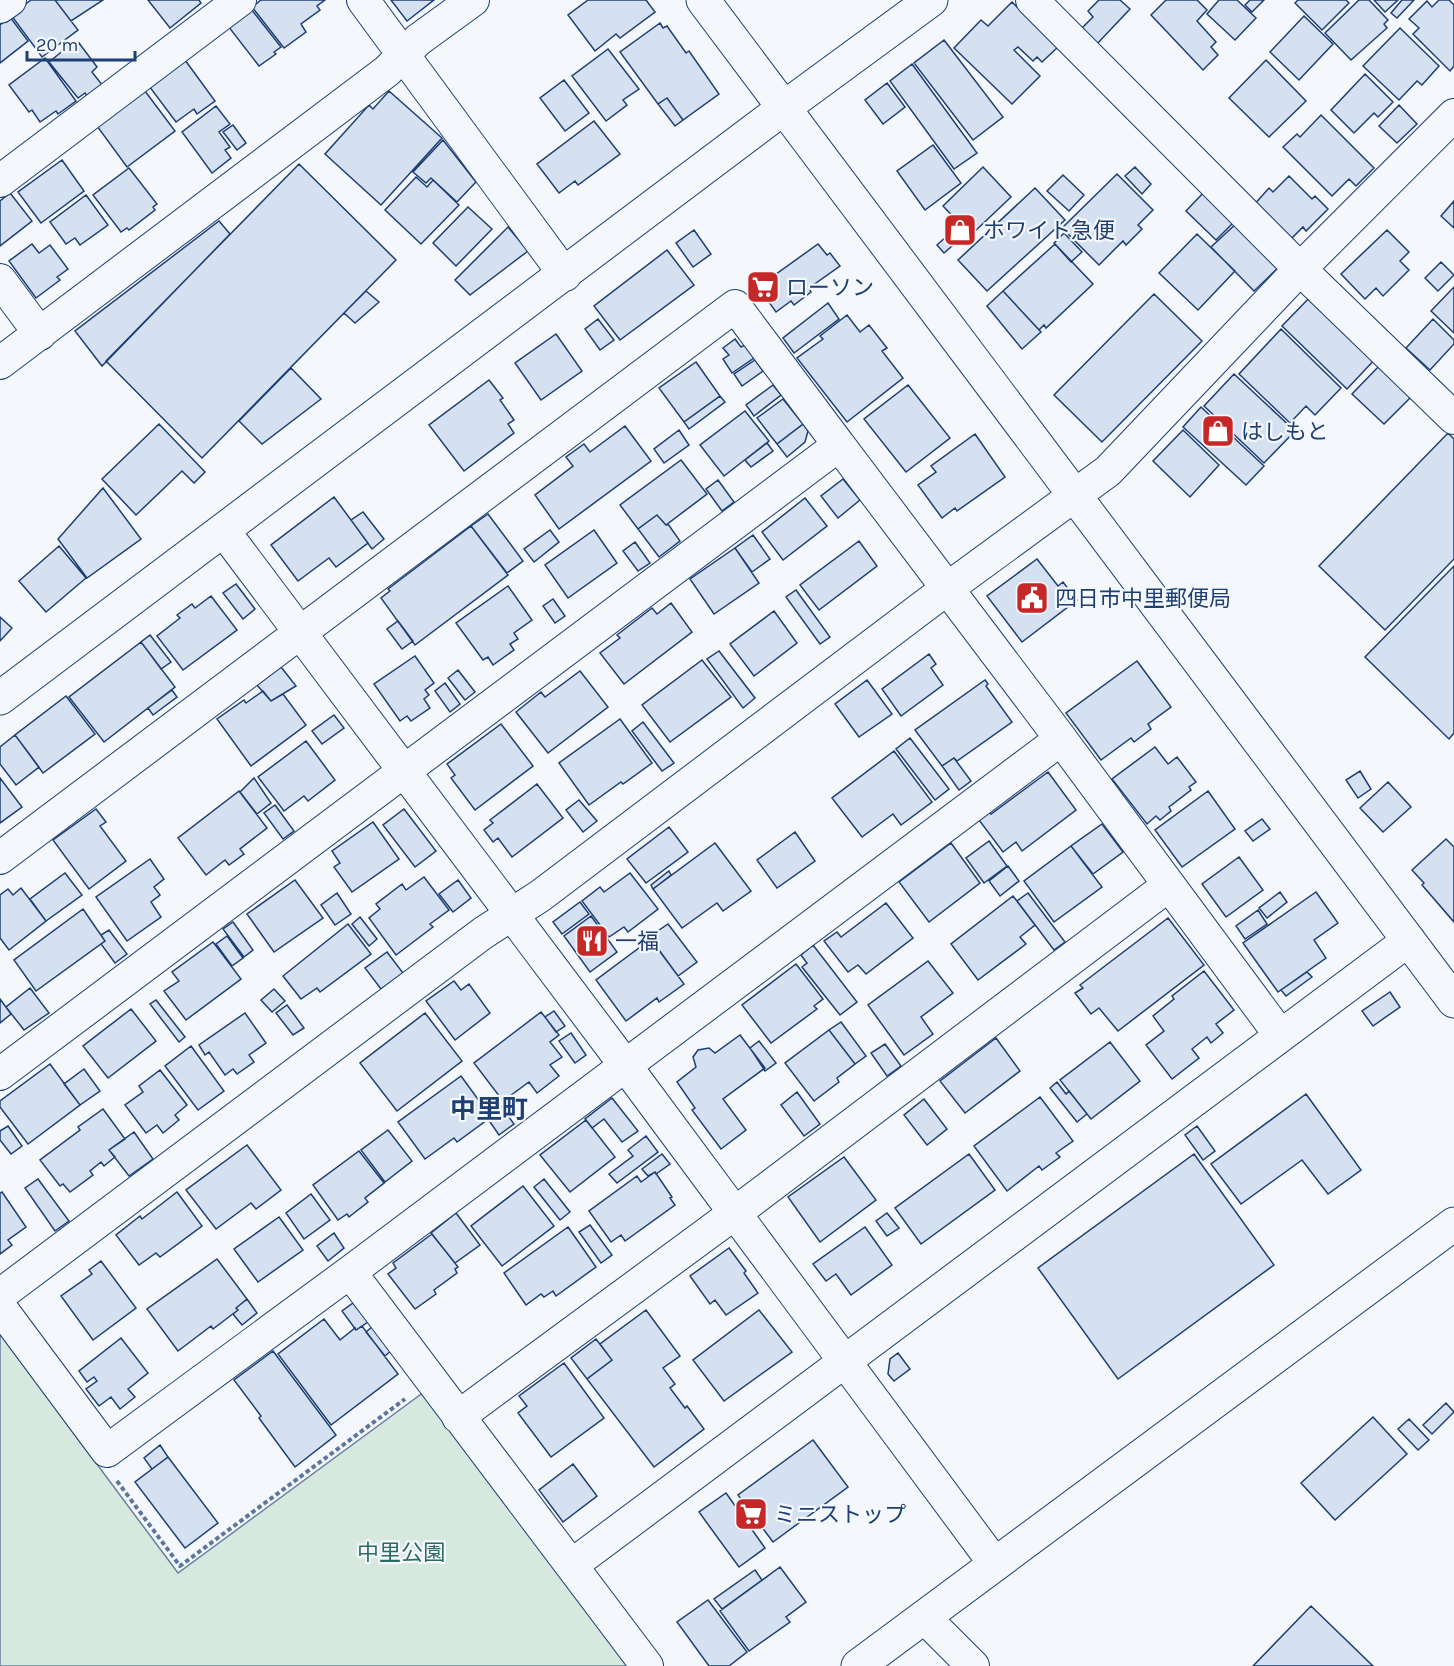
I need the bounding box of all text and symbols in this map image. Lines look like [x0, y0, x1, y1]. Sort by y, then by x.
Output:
scale bar [27, 24, 135, 62]
text: 20 m [36, 34, 78, 56]
shop icon: ホワイト急便 [942, 212, 978, 248]
place label: ホワイト急便 [983, 218, 1115, 244]
supermarket icon: ローソン [745, 269, 781, 305]
place label: ローソン [786, 275, 874, 301]
shop icon: はしもと [1200, 413, 1236, 449]
place label: はしもと [1241, 419, 1329, 445]
public building icon: 四日市中里郵便局 [1014, 580, 1050, 616]
place label: 四日市中里郵便局 [1055, 586, 1231, 612]
restaurant icon: 一福 [574, 923, 610, 959]
place label: 一福 [615, 929, 659, 955]
district label: 中里町 [450, 1094, 528, 1125]
supermarket icon: ミニストップ [733, 1496, 769, 1532]
place label: ミニストップ [774, 1502, 906, 1528]
park label: 中里公園 [357, 1540, 445, 1566]

